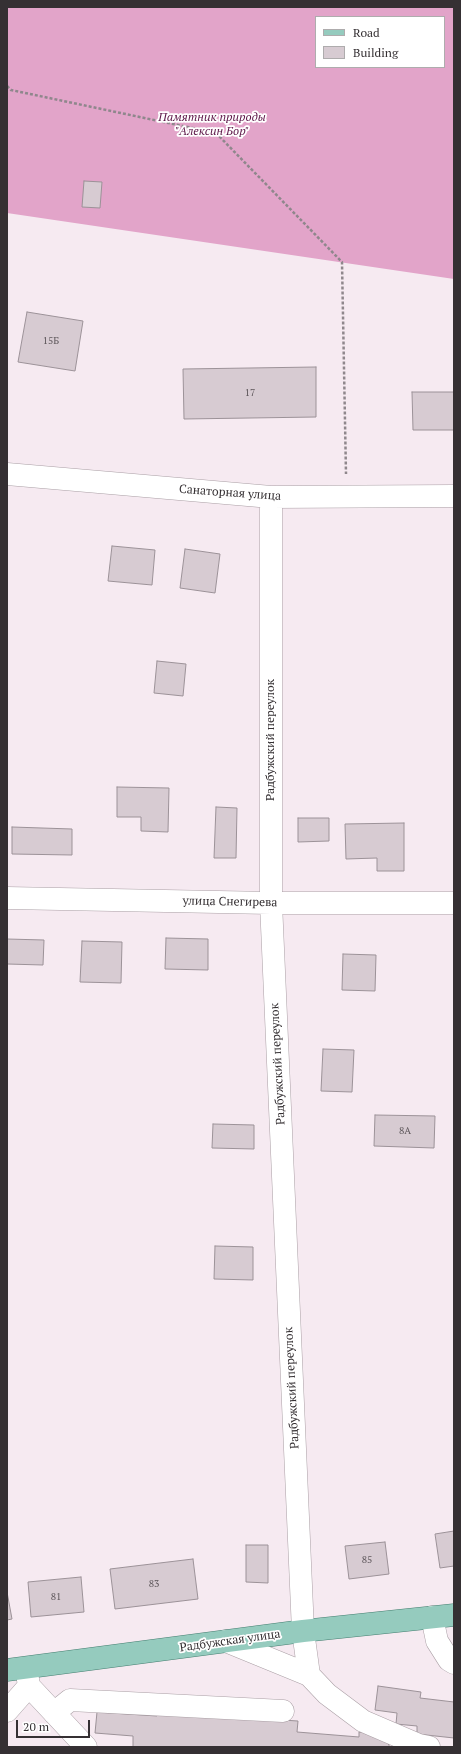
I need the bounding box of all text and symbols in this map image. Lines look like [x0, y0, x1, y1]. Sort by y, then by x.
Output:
legend [315, 16, 445, 68]
text: Road [353, 25, 380, 40]
text: Building [353, 45, 398, 60]
park label: Памятник природы "Алексин Бор" [158, 111, 266, 139]
house number: 15Б [43, 335, 59, 347]
house number: 17 [245, 387, 255, 399]
street label: Санаторная улица [178, 482, 282, 504]
street label: Радбужский переулок [264, 679, 278, 801]
street label: улица Снегирева [182, 894, 278, 910]
street label: Радбужский переулок [268, 1003, 288, 1125]
house number: 8А [399, 1125, 411, 1137]
street label: Радбужский переулок [282, 1327, 302, 1449]
house number: 85 [362, 1554, 372, 1566]
house number: 83 [149, 1578, 159, 1590]
house number: 81 [51, 1591, 61, 1603]
street label: Радбужская улица [179, 1627, 281, 1655]
scale bar [18, 1712, 92, 1738]
text: 20 m [23, 1719, 49, 1734]

